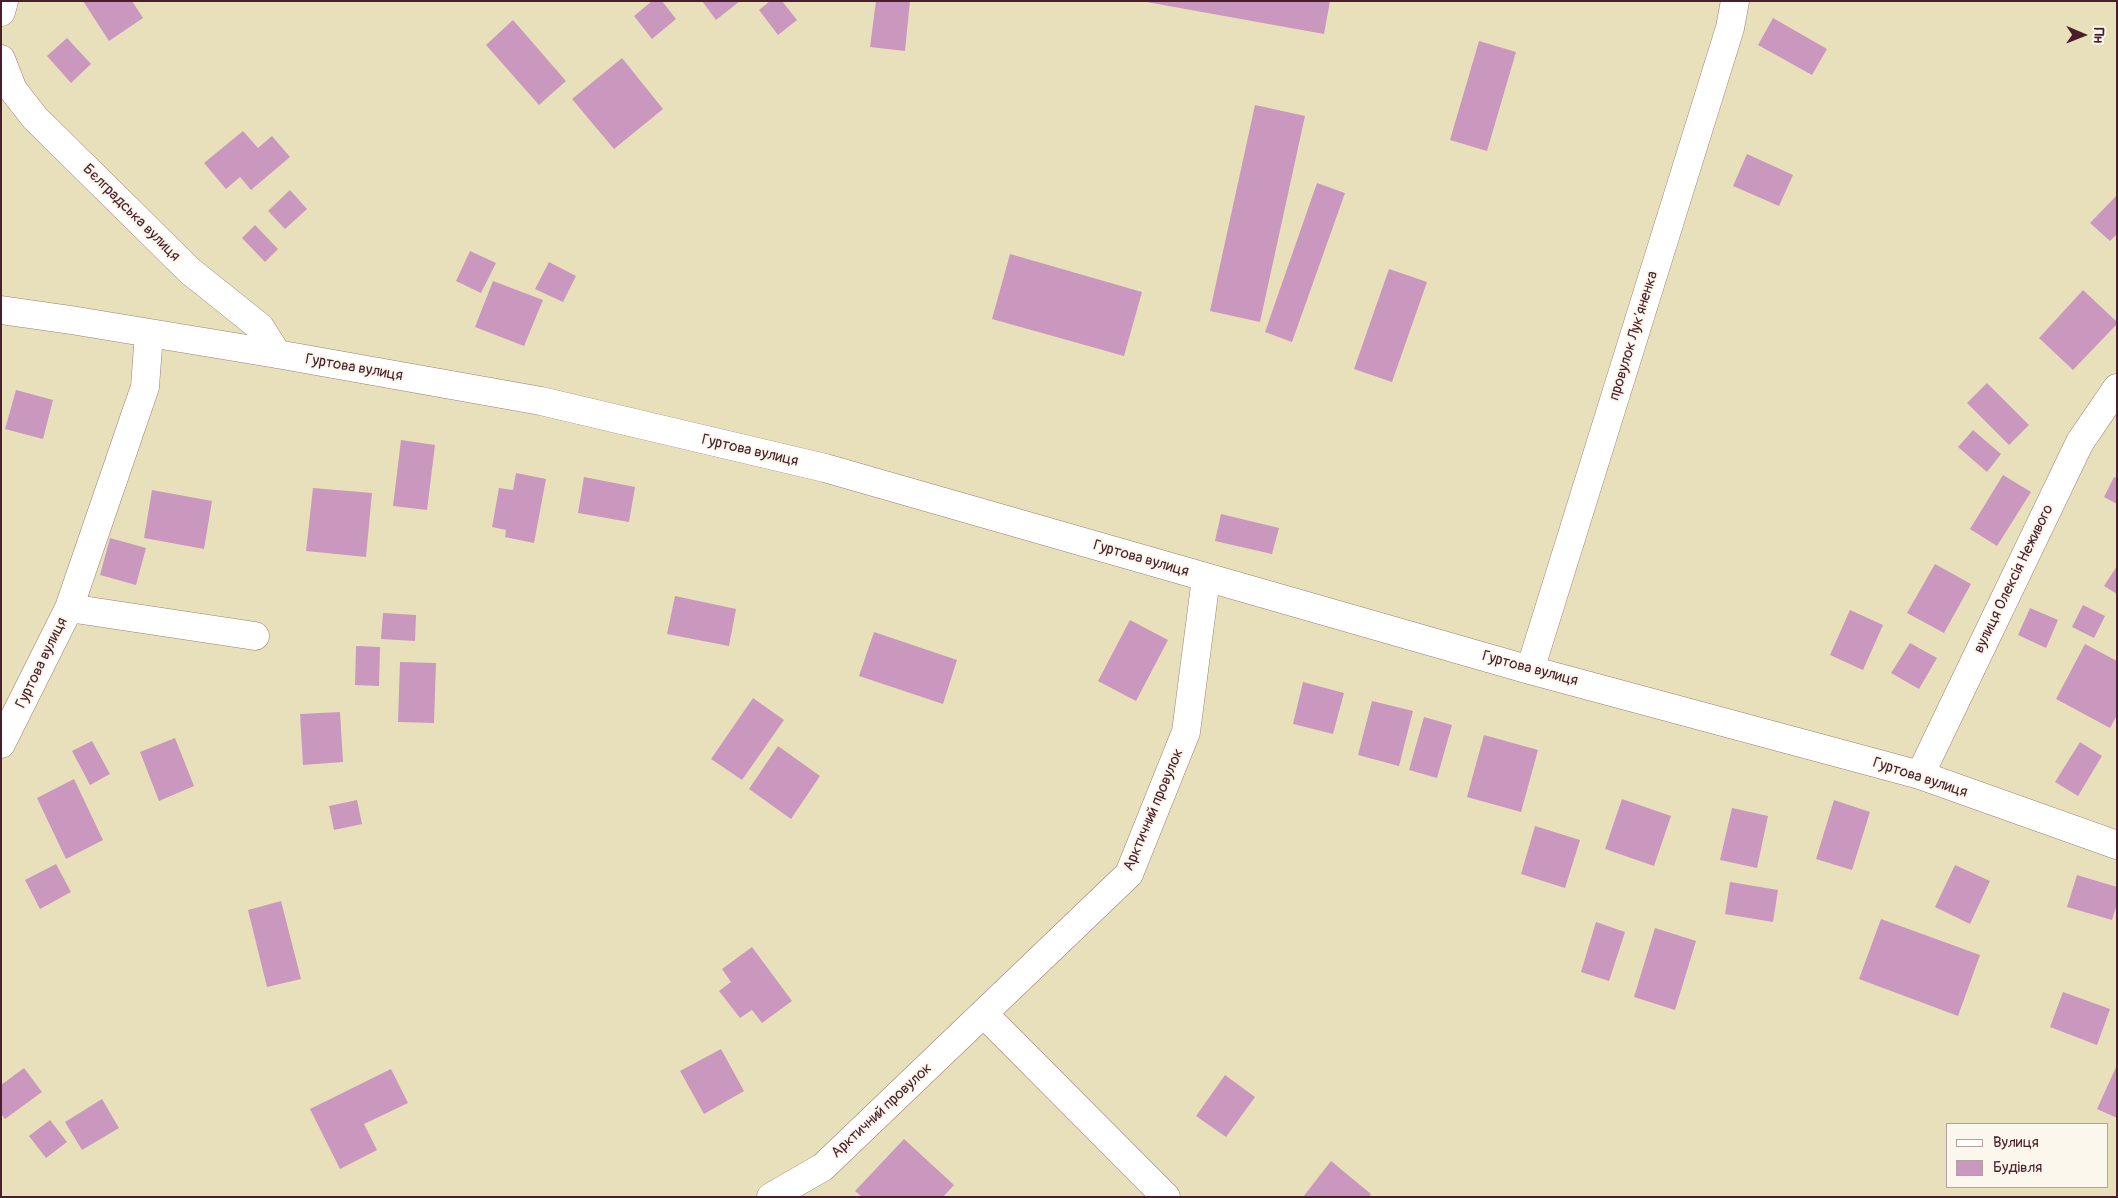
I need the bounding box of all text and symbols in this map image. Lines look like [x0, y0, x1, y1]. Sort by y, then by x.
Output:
north arrow [2058, 10, 2108, 60]
text: Пн [2090, 27, 2107, 43]
street label: Бєлградська вулиця [79, 161, 183, 265]
street label: провулок Лукʼяненка [1606, 269, 1662, 403]
street label: Гуртова вулиця [304, 351, 404, 385]
street label: Гуртова вулиця [700, 431, 800, 471]
street label: вулиця Олексія Неживого [1970, 502, 2058, 656]
street label: Гуртова вулиця [1091, 537, 1191, 581]
street label: Гуртова вулиця [12, 615, 72, 711]
street label: Гуртова вулиця [1480, 648, 1580, 690]
street label: Арктичний провулок [1120, 746, 1188, 874]
street label: Гуртова вулиця [1870, 754, 1970, 802]
street label: Арктичний провулок [828, 1060, 936, 1162]
legend [1946, 1123, 2108, 1188]
text: Вулиця [1993, 1133, 2039, 1152]
text: Будівля [1993, 1158, 2042, 1177]

